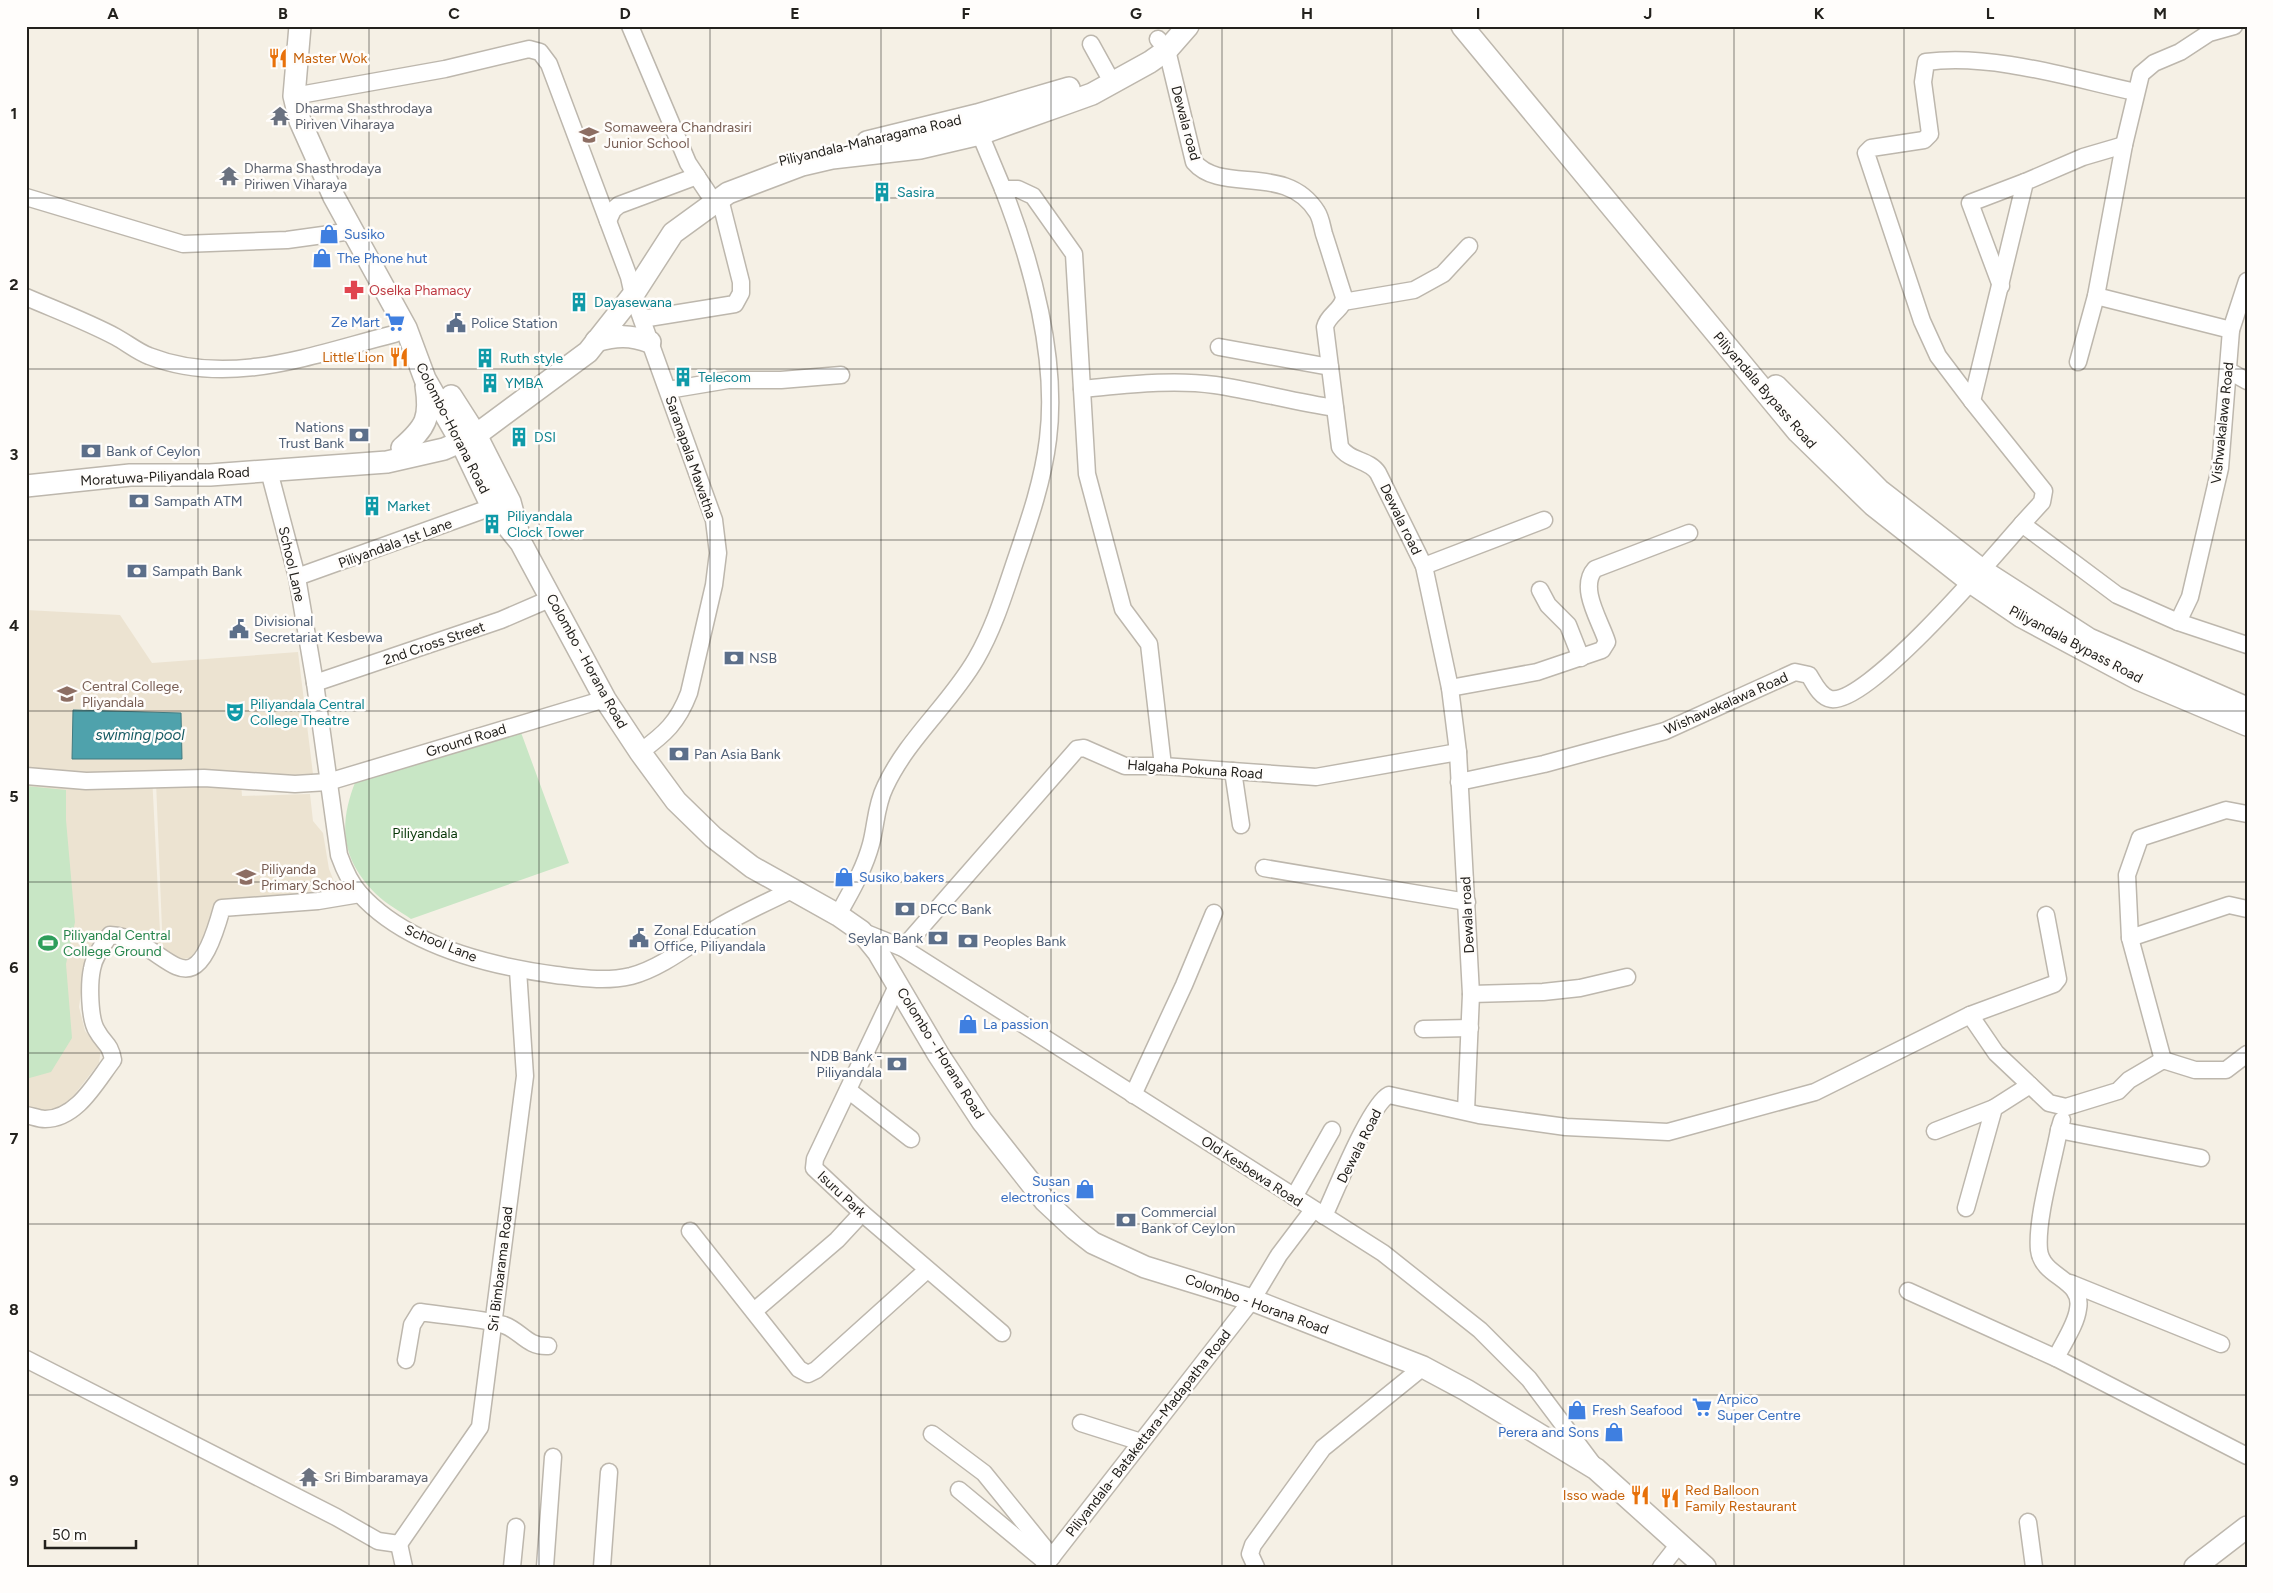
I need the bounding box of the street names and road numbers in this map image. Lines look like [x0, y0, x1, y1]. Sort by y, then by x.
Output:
street label: Dewala road [1167, 84, 1204, 162]
street label: Piliyandala-Maharagama Road [777, 111, 963, 170]
street label: Piliyandala Bypass Road [1709, 329, 1820, 452]
street label: Colombo-Horana Road [412, 360, 493, 497]
street label: Vishwakalawa Road [2208, 361, 2237, 485]
street label: Saranapala Mawatha [662, 394, 720, 521]
street label: Moratuwa-Piliyandala Road [80, 464, 250, 489]
street label: Dewala road [1376, 481, 1425, 558]
street label: Piliyandala 1st Lane [336, 515, 455, 572]
street label: School Lane [275, 525, 308, 604]
street label: Colombo - Horana Road [542, 591, 631, 732]
street label: Piliyandala Bypass Road [2006, 602, 2146, 687]
street label: 2nd Cross Street [381, 618, 487, 669]
street label: Wishawakalawa Road [1662, 669, 1791, 738]
street label: Ground Road [424, 720, 508, 761]
street label: Halgaha Pokuna Road [1127, 756, 1263, 783]
street label: Dewala road [1457, 876, 1478, 954]
street label: School Lane [402, 921, 480, 966]
street label: Colombo - Horana Road [893, 984, 988, 1122]
street label: Dewala Road [1333, 1106, 1385, 1186]
street label: Old Kesbewa Road [1198, 1132, 1306, 1211]
street label: Isuru Park [814, 1167, 870, 1221]
street label: Sri Bimbarama Road [484, 1206, 517, 1332]
street label: Colombo - Horana Road [1183, 1271, 1331, 1338]
street label: Piliyandala- Batakettara-Madapatha Road [1062, 1326, 1235, 1540]

